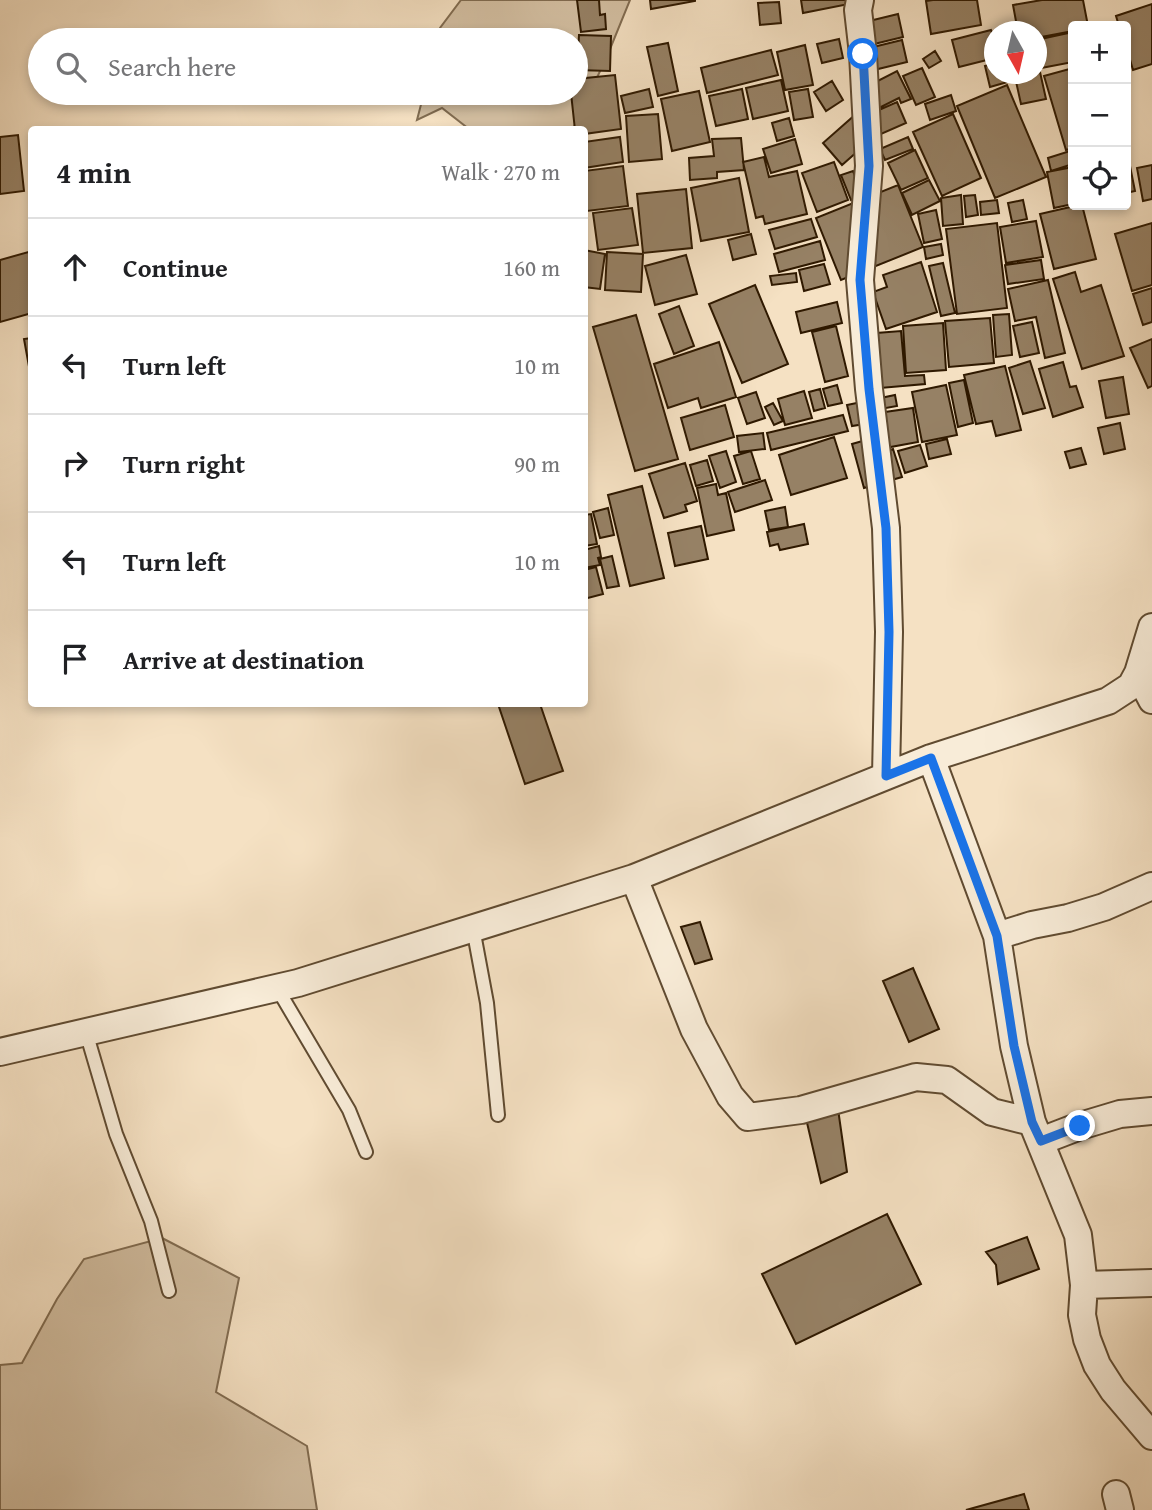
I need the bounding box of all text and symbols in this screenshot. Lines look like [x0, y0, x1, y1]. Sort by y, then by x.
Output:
north arrow [984, 21, 1047, 84]
map controls [1068, 21, 1131, 210]
button: + [1068, 21, 1131, 84]
search box [28, 28, 588, 105]
route start [847, 38, 878, 69]
text: Search here [108, 47, 236, 86]
icon: search [52, 48, 90, 86]
button: − [1068, 84, 1131, 147]
button: locate [1068, 147, 1131, 210]
text: 4 min [56, 150, 131, 194]
text: Walk · 270 m [441, 155, 560, 188]
icon: ahead [56, 248, 94, 286]
text: Continue [123, 248, 228, 287]
text: 160 m [503, 251, 560, 284]
icon: left [56, 346, 94, 384]
text: Turn left [123, 346, 226, 385]
text: 10 m [514, 349, 560, 382]
icon: right [56, 444, 94, 482]
text: Turn right [123, 444, 245, 483]
text: 90 m [514, 447, 560, 480]
icon: left [56, 542, 94, 580]
text: Turn left [123, 542, 226, 581]
text: 10 m [514, 545, 560, 578]
icon: arrive [56, 640, 94, 678]
text: Arrive at destination [123, 640, 364, 679]
route end [1064, 1110, 1095, 1141]

